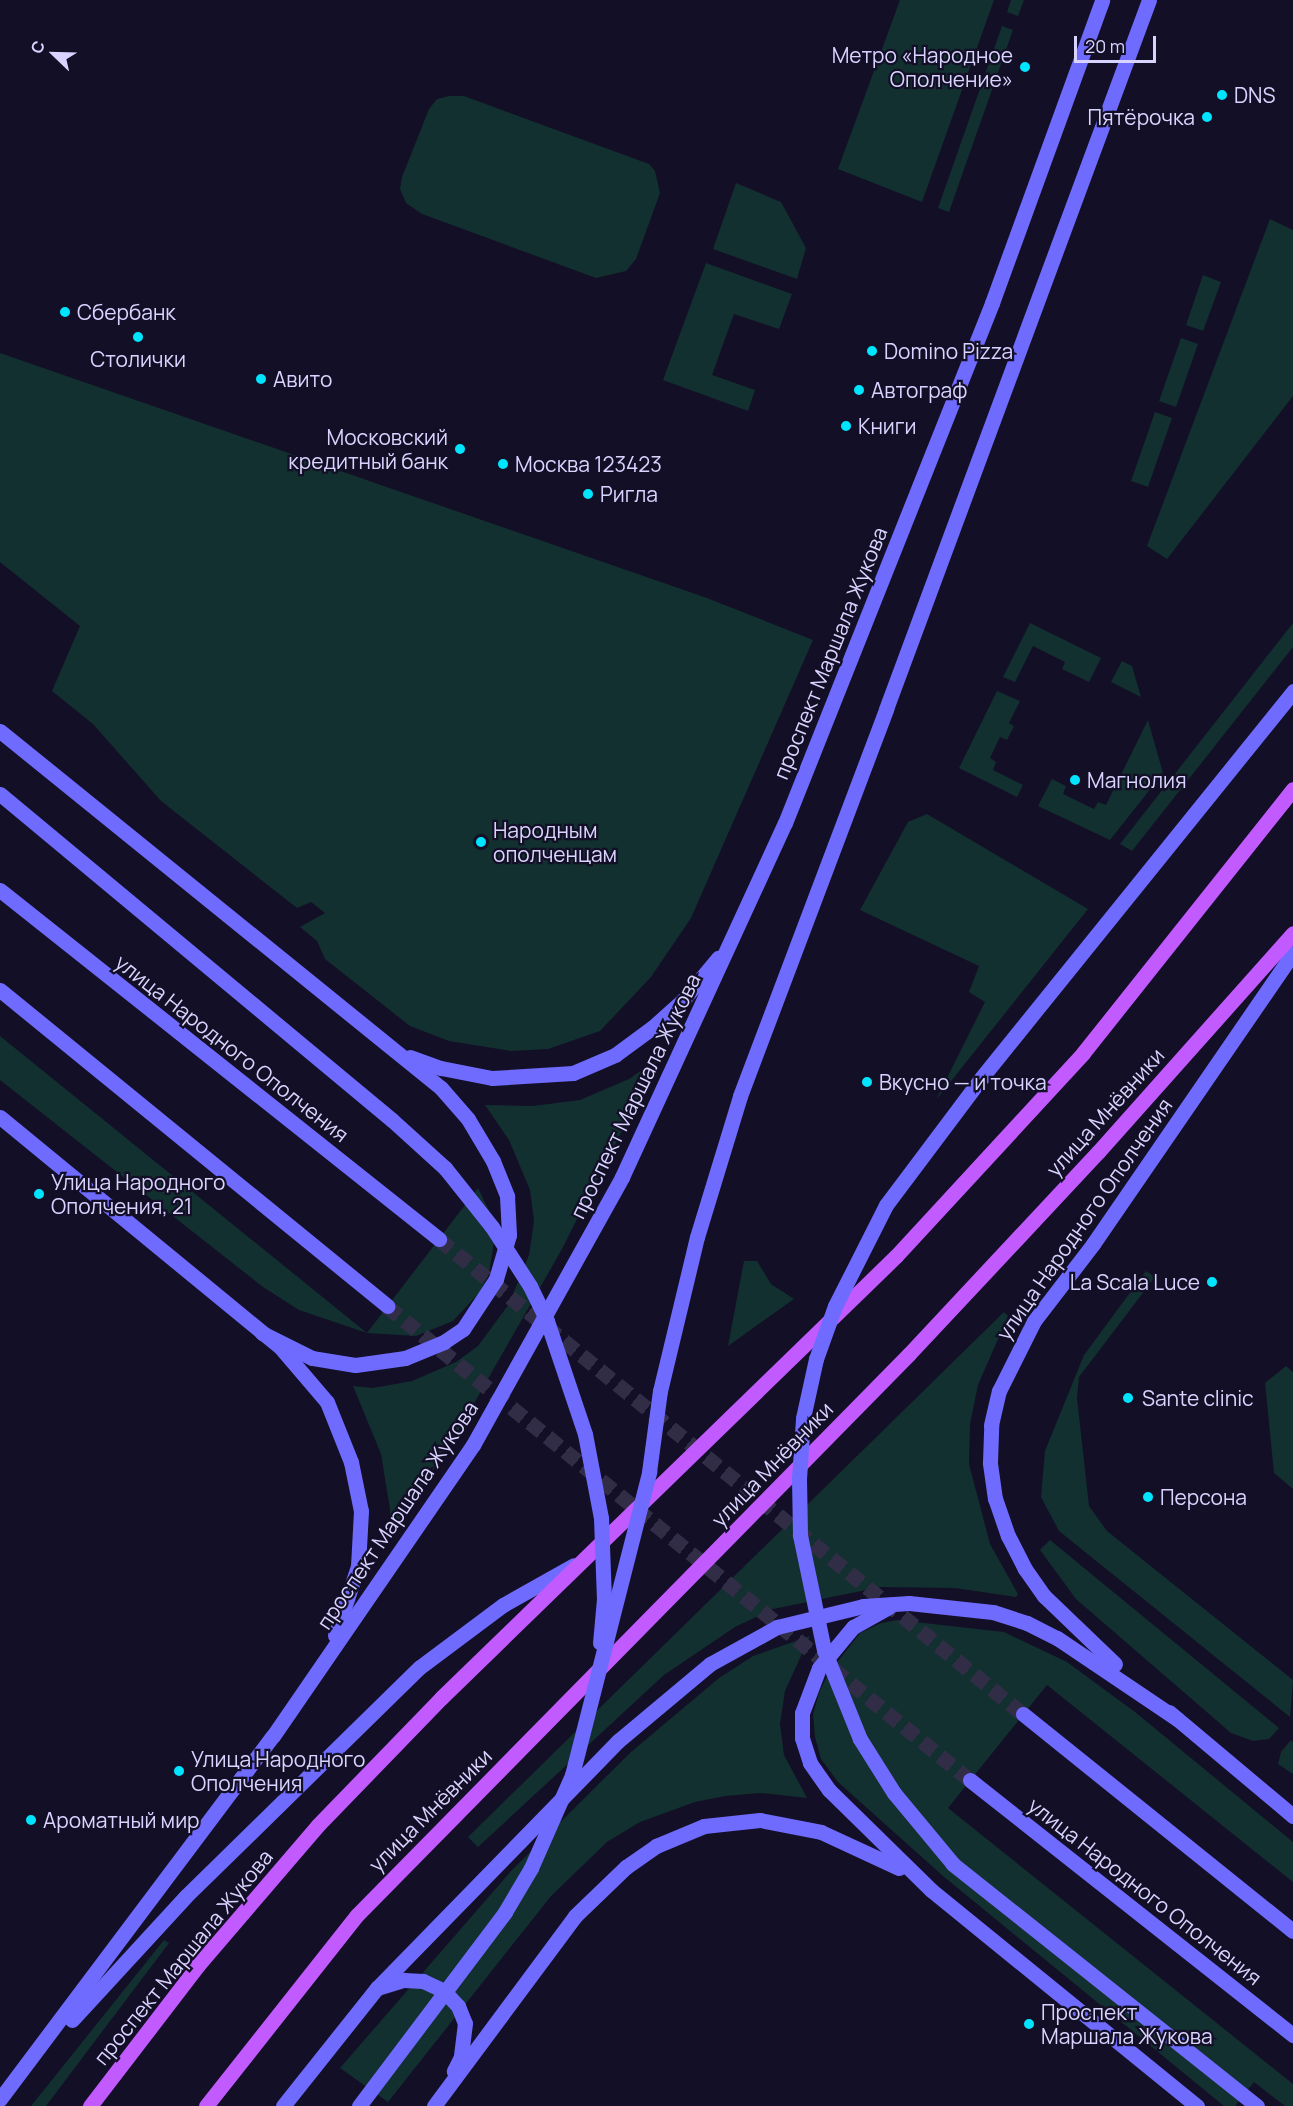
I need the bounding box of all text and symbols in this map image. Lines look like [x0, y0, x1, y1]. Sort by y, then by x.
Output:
north arrow [24, 24, 84, 84]
scale bar [1077, 24, 1160, 62]
text: 20 m [1085, 34, 1125, 58]
text: С [25, 37, 50, 57]
place label: Метро «Народное Ополчение» [832, 42, 1013, 92]
marker: Метро «Народное Ополчение» [1018, 60, 1032, 74]
place label: DNS [1234, 82, 1275, 108]
marker: DNS [1215, 88, 1229, 102]
place label: Пятёрочка [1088, 104, 1195, 130]
marker: Пятёрочка [1200, 110, 1214, 124]
place label: Сбербанк [77, 299, 176, 325]
marker: Сбербанк [58, 305, 72, 319]
marker: Столички [131, 330, 145, 344]
place label: Domino Pizza [884, 338, 1013, 364]
marker: Domino Pizza [865, 344, 879, 358]
place label: Столички [90, 346, 186, 372]
place label: Авито [273, 366, 332, 392]
marker: Авито [254, 372, 268, 386]
place label: Автограф [871, 377, 967, 403]
marker: Автограф [852, 383, 866, 397]
place label: Книги [858, 413, 917, 439]
marker: Книги [839, 419, 853, 433]
place label: Московский кредитный банк [288, 424, 448, 474]
marker: Московский кредитный банк [453, 442, 467, 456]
place label: Москва 123423 [515, 451, 662, 477]
marker: Москва 123423 [496, 457, 510, 471]
place label: Ригла [600, 481, 658, 507]
marker: Ригла [581, 487, 595, 501]
street label: проспект Маршала Жукова [768, 523, 892, 783]
place label: Магнолия [1087, 767, 1187, 793]
marker: Магнолия [1068, 773, 1082, 787]
place label: Народным ополченцам [493, 817, 617, 867]
marker: Народным ополченцам [474, 835, 488, 849]
street label: улица Народного Ополчения [110, 949, 354, 1147]
street label: проспект Маршала Жукова [565, 969, 705, 1223]
street label: улица Мнёвники [1041, 1043, 1169, 1181]
place label: Вкусно — и точка [879, 1069, 1047, 1095]
marker: Вкусно — и точка [860, 1075, 874, 1089]
street label: улица Народного Ополчения [991, 1093, 1177, 1345]
place label: Улица Народного Ополчения, 21 [51, 1169, 226, 1219]
marker: Улица Народного Ополчения, 21 [32, 1187, 46, 1201]
place label: La Scala Luce [1070, 1269, 1200, 1295]
marker: La Scala Luce [1205, 1275, 1219, 1289]
place label: Sante clinic [1142, 1385, 1254, 1411]
marker: Sante clinic [1119, 1389, 1137, 1407]
street label: проспект Маршала Жукова [311, 1396, 483, 1634]
street label: улица Мнёвники [706, 1396, 838, 1532]
place label: Персона [1160, 1484, 1247, 1510]
marker: Персона [1141, 1490, 1155, 1504]
street label: улица Мнёвники [363, 1743, 497, 1877]
place label: Улица Народного Ополчения [191, 1746, 366, 1796]
marker: Улица Народного Ополчения [172, 1764, 186, 1778]
street label: улица Народного Ополчения [1023, 1792, 1267, 1990]
place label: Ароматный мир [43, 1807, 200, 1833]
marker: Ароматный мир [24, 1813, 38, 1827]
street label: проспект Маршала Жукова [88, 1844, 278, 2070]
place label: Проспект Маршала Жукова [1041, 1999, 1213, 2049]
marker: Проспект Маршала Жукова [1022, 2017, 1036, 2031]

